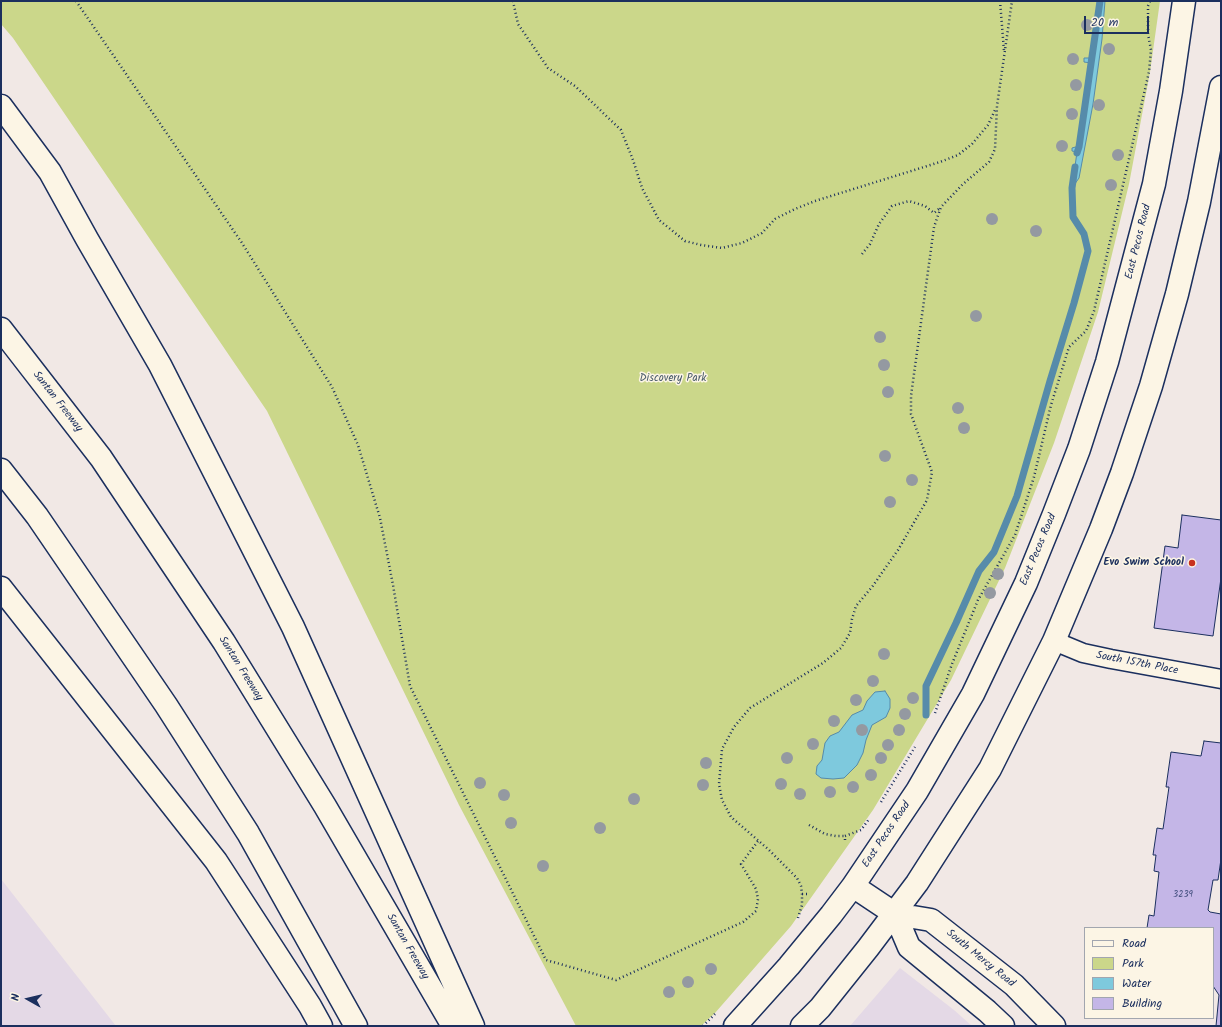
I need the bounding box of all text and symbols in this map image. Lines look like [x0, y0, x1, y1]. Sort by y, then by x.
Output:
scale bar [1086, 8, 1151, 34]
text: 20 m [1091, 13, 1118, 32]
street label: East Pecos Road [1123, 203, 1155, 281]
street label: Santan Freeway [29, 369, 85, 435]
park label: Discovery Park [639, 372, 707, 386]
street label: East Pecos Road [1018, 512, 1060, 588]
place label: Evo Swim School [1103, 556, 1184, 570]
marker: Evo Swim School [1187, 558, 1197, 568]
street label: Santan Freeway [215, 634, 265, 704]
street label: South 157th Place [1095, 650, 1179, 678]
street label: East Pecos Road [860, 799, 914, 871]
house number: 3239 [1173, 890, 1193, 900]
street label: Santan Freeway [383, 912, 431, 982]
street label: South Mercy Road [943, 927, 1017, 991]
legend [1084, 927, 1214, 1019]
text: Road [1122, 934, 1146, 953]
text: Park [1122, 954, 1144, 973]
text: Water [1122, 974, 1151, 993]
north arrow [8, 979, 48, 1019]
text: N [7, 993, 26, 1002]
text: Building [1122, 994, 1162, 1013]

